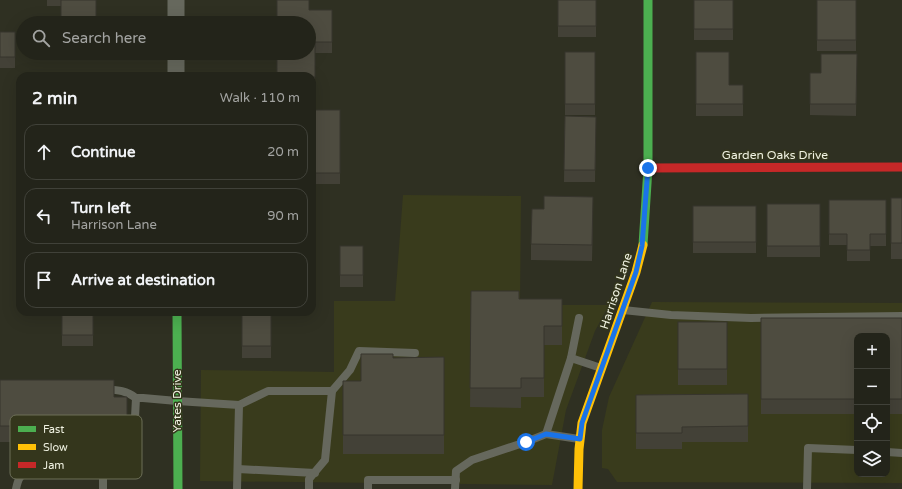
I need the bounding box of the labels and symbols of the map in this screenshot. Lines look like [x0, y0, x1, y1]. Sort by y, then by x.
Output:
street label: Garden Oaks Drive [722, 148, 828, 162]
route end [639, 159, 657, 177]
street label: Harrison Lane [597, 251, 635, 331]
street label: Yates Drive [170, 369, 184, 433]
legend [10, 415, 142, 479]
text: Fast [43, 423, 64, 436]
route start [517, 433, 535, 451]
text: Slow [43, 441, 68, 454]
text: Jam [43, 459, 64, 472]

